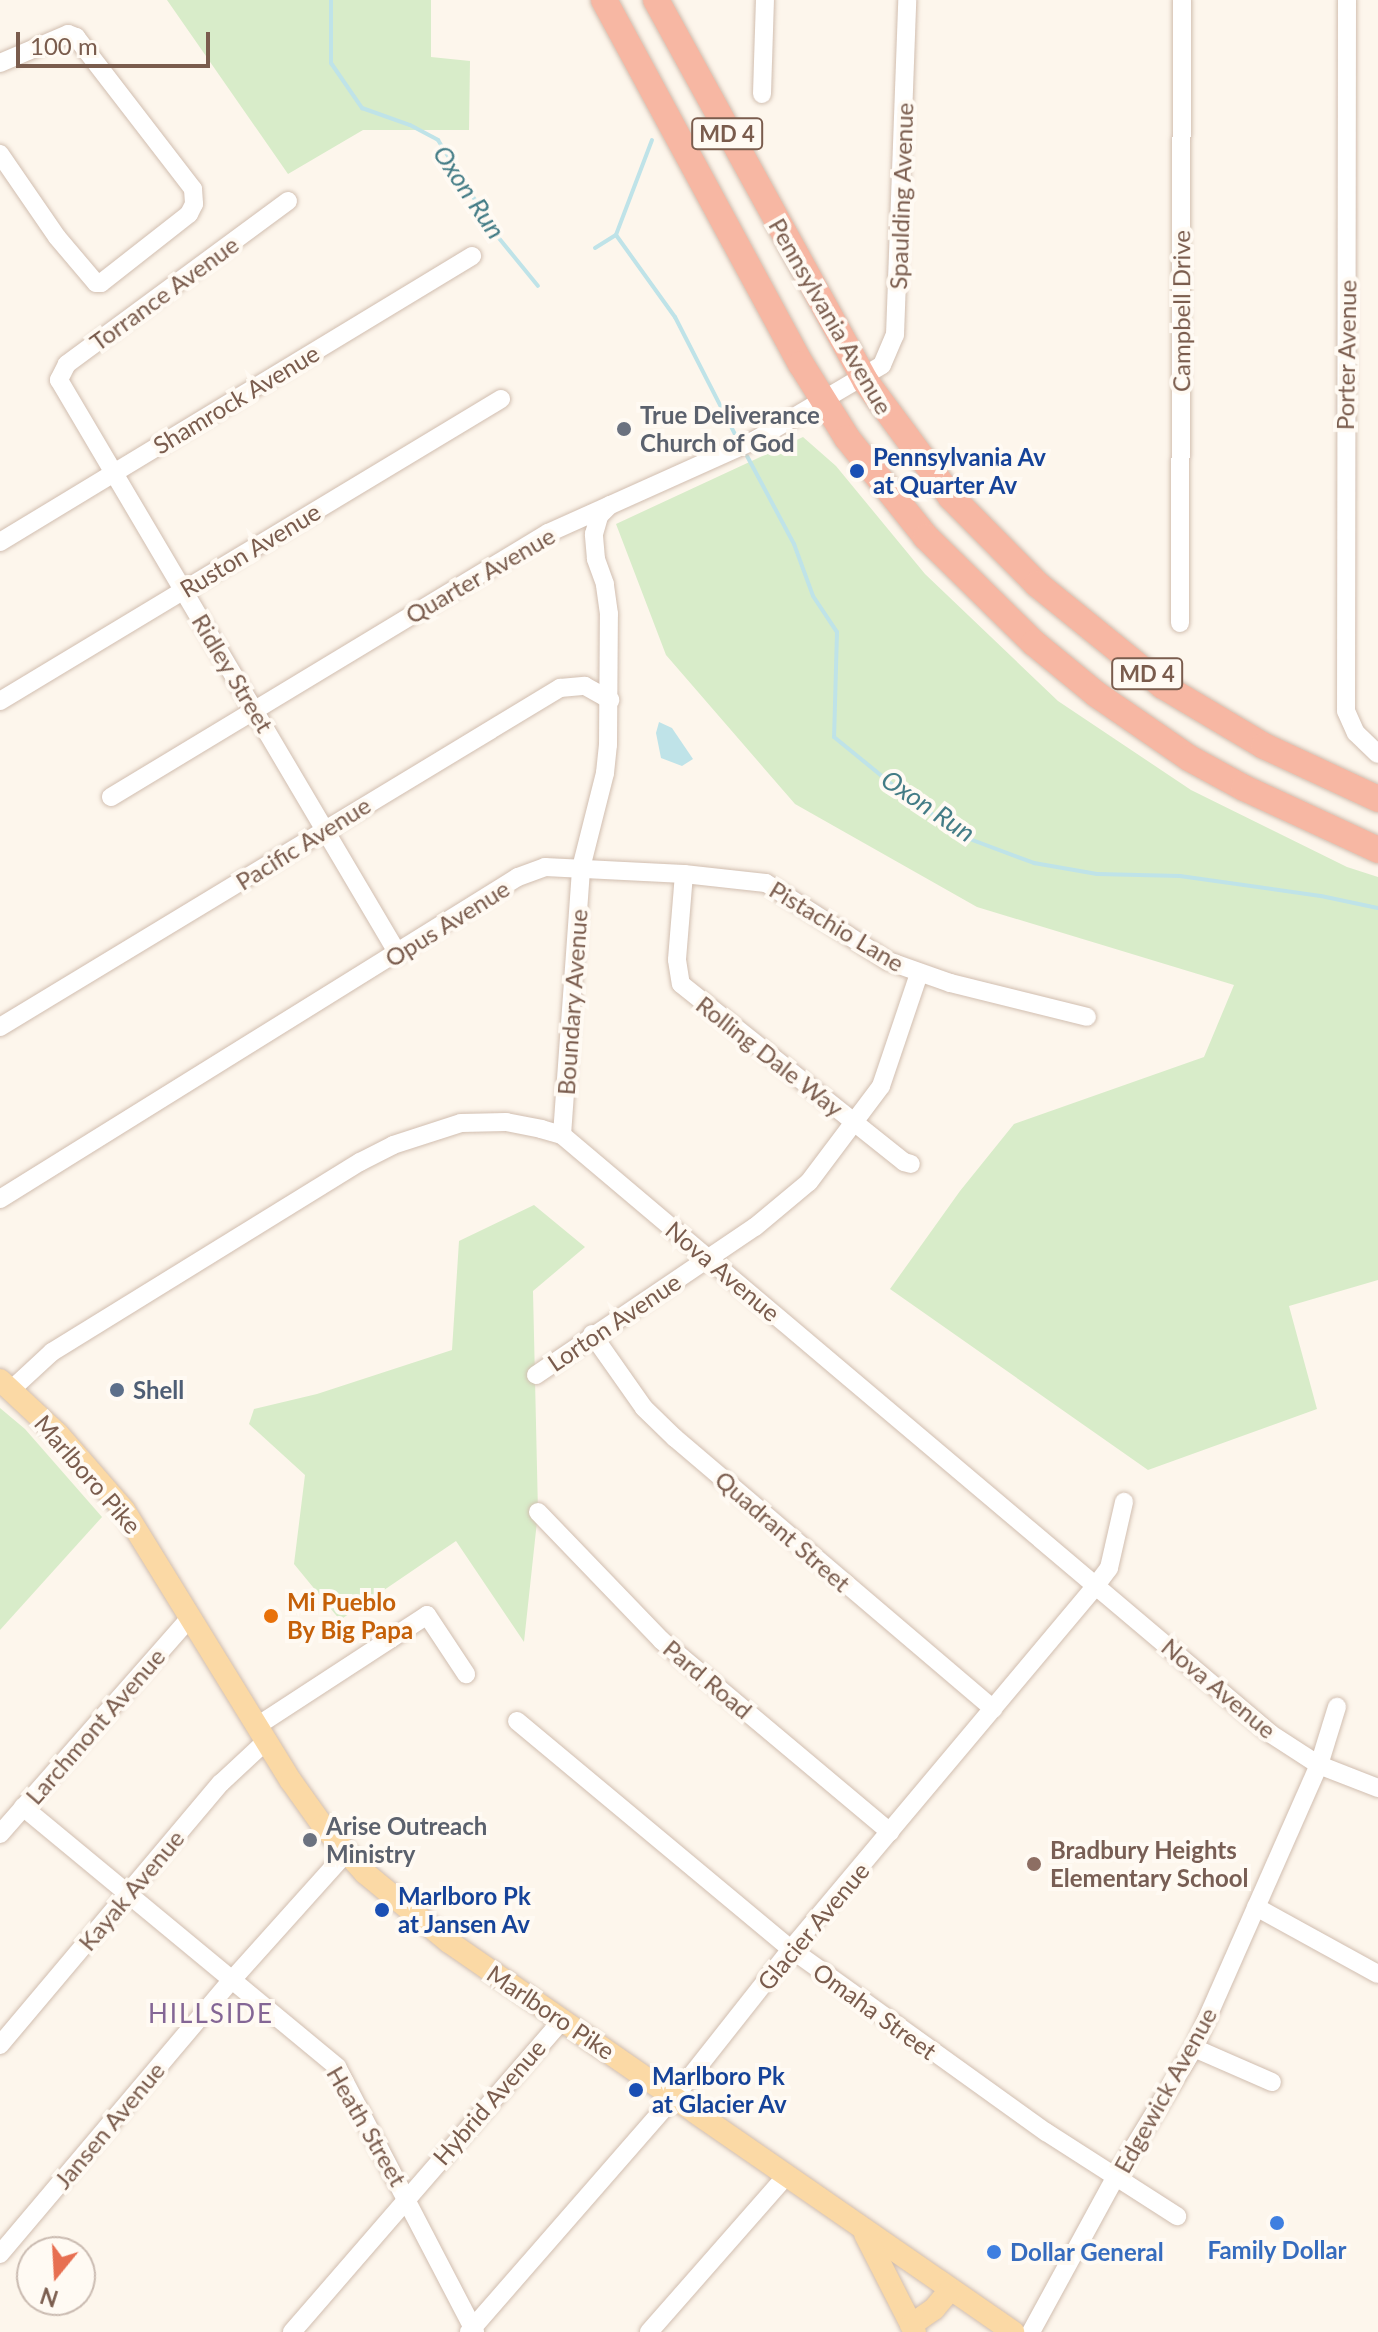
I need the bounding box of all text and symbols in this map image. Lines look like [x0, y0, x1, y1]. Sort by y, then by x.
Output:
scale bar [20, 16, 214, 66]
text: 100 m [30, 31, 98, 60]
street label: Spaulding Avenue [883, 102, 919, 290]
road number: MD 4 [691, 116, 763, 152]
water label: Oxon Run [426, 139, 512, 245]
street label: Pennsylvania Avenue [763, 213, 899, 419]
street label: Torrance Avenue [84, 229, 244, 357]
street label: Campbell Drive [1167, 230, 1195, 392]
street label: Porter Avenue [1330, 279, 1362, 431]
street label: Shamrock Avenue [148, 338, 324, 460]
place label: True Deliverance Church of God [640, 401, 820, 457]
marker: True Deliverance Church of God [615, 420, 633, 438]
place label: Pennsylvania Av at Quarter Av [873, 443, 1047, 499]
marker: Pennsylvania Av at Quarter Av [848, 462, 866, 480]
street label: Ruston Avenue [174, 497, 326, 603]
street label: Quarter Avenue [400, 520, 560, 630]
street label: Ridley Street [186, 608, 280, 738]
road number: MD 4 [1111, 656, 1183, 692]
water label: Oxon Run [875, 763, 981, 849]
street label: Pacific Avenue [230, 790, 376, 896]
street label: Opus Avenue [379, 873, 515, 973]
street label: Pistachio Lane [765, 875, 909, 977]
street label: Boundary Avenue [551, 907, 593, 1097]
street label: Rolling Dale Way [691, 990, 849, 1122]
street label: Nova Avenue [660, 1215, 786, 1327]
street label: Lorton Avenue [542, 1267, 686, 1377]
place label: Shell [133, 1376, 184, 1404]
marker: Shell [108, 1381, 126, 1399]
street label: Marlboro Pike [29, 1409, 147, 1539]
street label: Quadrant Street [710, 1465, 856, 1597]
place label: Mi Pueblo By Big Papa [287, 1588, 414, 1644]
marker: Mi Pueblo By Big Papa [262, 1607, 280, 1625]
street label: Nova Avenue [1156, 1632, 1282, 1744]
street label: Pard Road [658, 1634, 758, 1724]
street label: Larchmont Avenue [19, 1642, 171, 1810]
place label: Arise Outreach Ministry [326, 1812, 487, 1868]
street label: Kayak Avenue [72, 1824, 190, 1956]
marker: Arise Outreach Ministry [301, 1831, 319, 1849]
place label: Bradbury Heights Elementary School [1050, 1836, 1249, 1892]
marker: Bradbury Heights Elementary School [1025, 1855, 1043, 1873]
street label: Glacier Avenue [751, 1856, 875, 1996]
place label: Marlboro Pk at Jansen Av [398, 1882, 531, 1938]
marker: Marlboro Pk at Jansen Av [373, 1901, 391, 1919]
street label: Omaha Street [808, 1957, 942, 2065]
street label: Marlboro Pike [482, 1959, 620, 2065]
district label: HILLSIDE [148, 1998, 274, 2030]
street label: Edgewick Avenue [1107, 2002, 1223, 2178]
street label: Hybrid Avenue [427, 2033, 551, 2171]
street label: Jansen Avenue [47, 2056, 171, 2194]
street label: Heath Street [321, 2061, 413, 2191]
place label: Marlboro Pk at Glacier Av [652, 2062, 788, 2118]
marker: Marlboro Pk at Glacier Av [627, 2081, 645, 2099]
marker: Family Dollar [1268, 2214, 1286, 2232]
north arrow [16, 2236, 96, 2316]
place label: Family Dollar [1207, 2236, 1347, 2264]
place label: Dollar General [1010, 2238, 1164, 2266]
marker: Dollar General [985, 2243, 1003, 2261]
text: N [37, 2282, 61, 2313]

